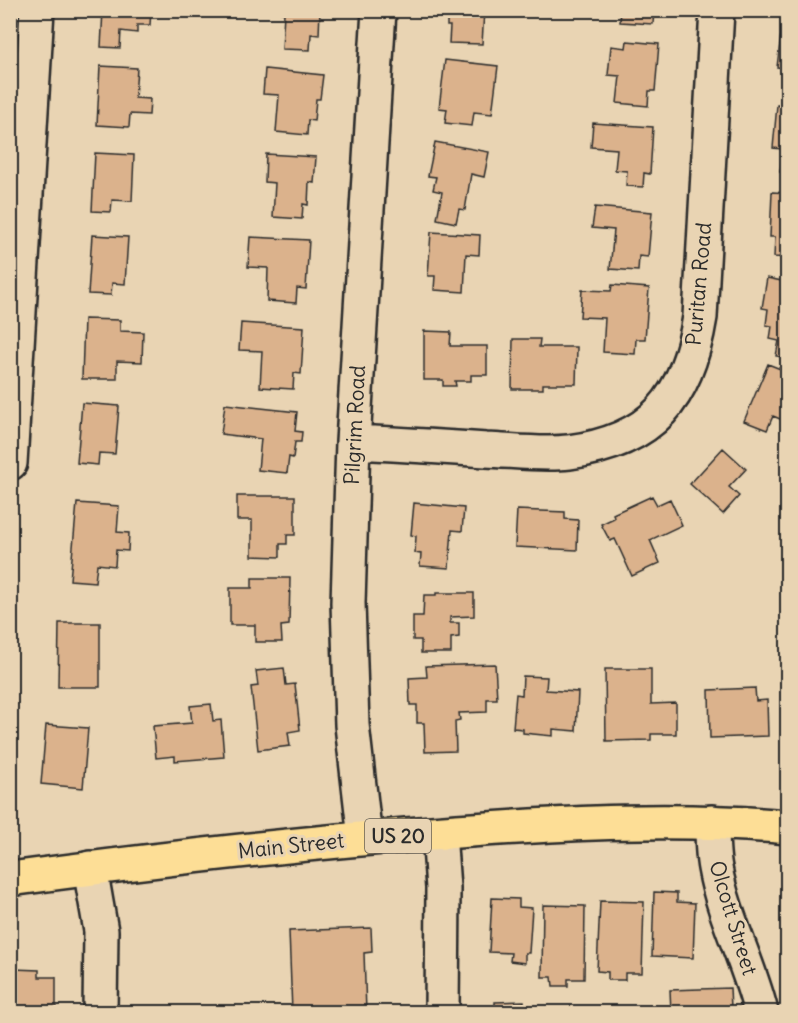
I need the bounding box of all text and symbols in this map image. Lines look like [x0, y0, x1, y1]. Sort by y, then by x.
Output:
street label: Puritan Road [680, 221, 717, 347]
street label: Pilgrim Road [338, 365, 371, 485]
road number: US 20 [365, 819, 431, 853]
street label: Main Street [236, 826, 345, 865]
street label: Olcott Street [703, 857, 764, 978]

